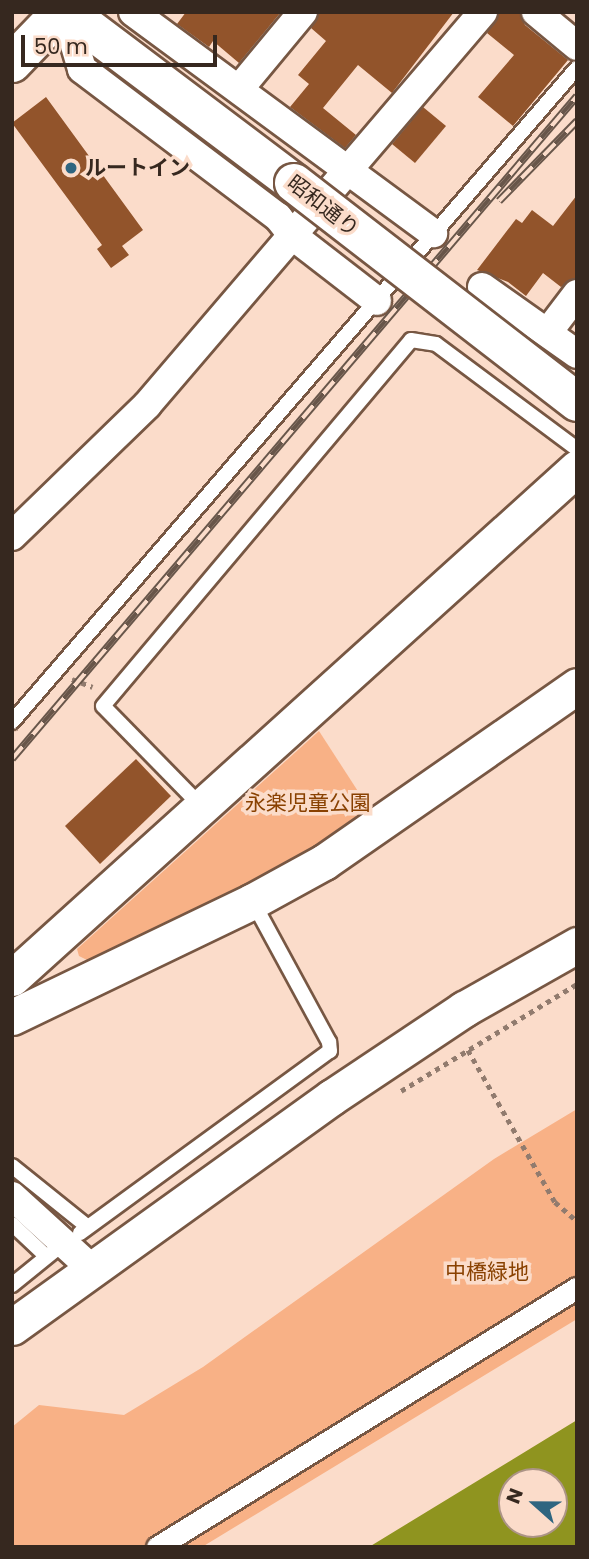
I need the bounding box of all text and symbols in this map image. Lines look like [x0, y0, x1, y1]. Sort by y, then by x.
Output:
scale bar [24, 21, 220, 65]
text: 50 m [34, 32, 88, 61]
place label: ルートイン [85, 155, 190, 181]
marker: ルートイン [63, 160, 79, 176]
street label: 昭和通り [282, 170, 364, 242]
park label: 永楽児童公園 [245, 790, 371, 816]
park label: 中橋緑地 [445, 1259, 529, 1285]
north arrow [498, 1468, 568, 1538]
text: N [500, 1485, 530, 1508]

